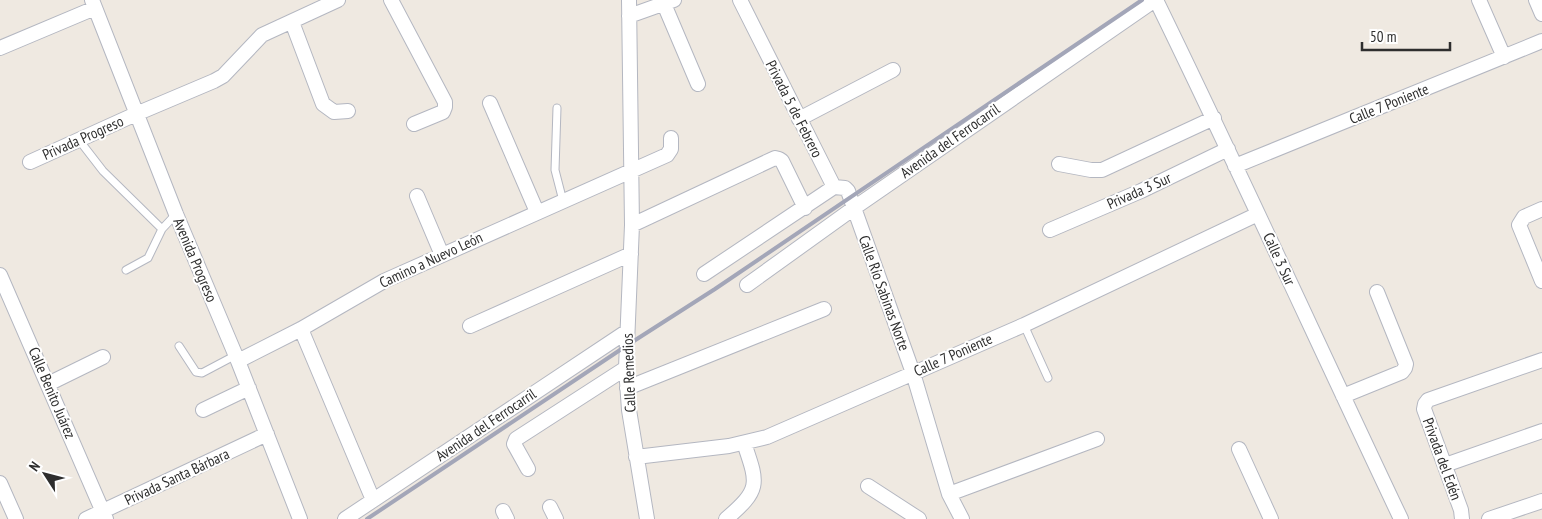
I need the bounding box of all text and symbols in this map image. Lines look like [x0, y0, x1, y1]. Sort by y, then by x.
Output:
scale bar [1362, 20, 1450, 52]
text: 50 m [1370, 27, 1396, 46]
street label: Privada 5 de Febrero [762, 57, 827, 161]
street label: Calle 7 Poniente [1346, 79, 1431, 128]
street label: Avenida del Ferrocarril [896, 99, 1003, 182]
street label: Privada Progreso [39, 111, 126, 164]
street label: Privada 3 Sur [1104, 168, 1175, 213]
street label: Avenida Progreso [169, 215, 222, 305]
street label: Camino a Nuevo León [376, 227, 485, 292]
street label: Calle 3 Sur [1259, 229, 1300, 289]
street label: Calle Río Sabinas Norte [855, 233, 914, 353]
street label: Calle 7 Poniente [911, 329, 995, 380]
street label: Calle Remedios [618, 333, 639, 413]
street label: Calle Benito Juárez [25, 344, 80, 441]
street label: Avenida del Ferrocarril [432, 384, 540, 465]
street label: Privada del Edén [1419, 415, 1466, 503]
street label: Privada Santa Bárbara [121, 444, 232, 509]
north arrow [20, 449, 70, 499]
text: N [25, 458, 44, 475]

